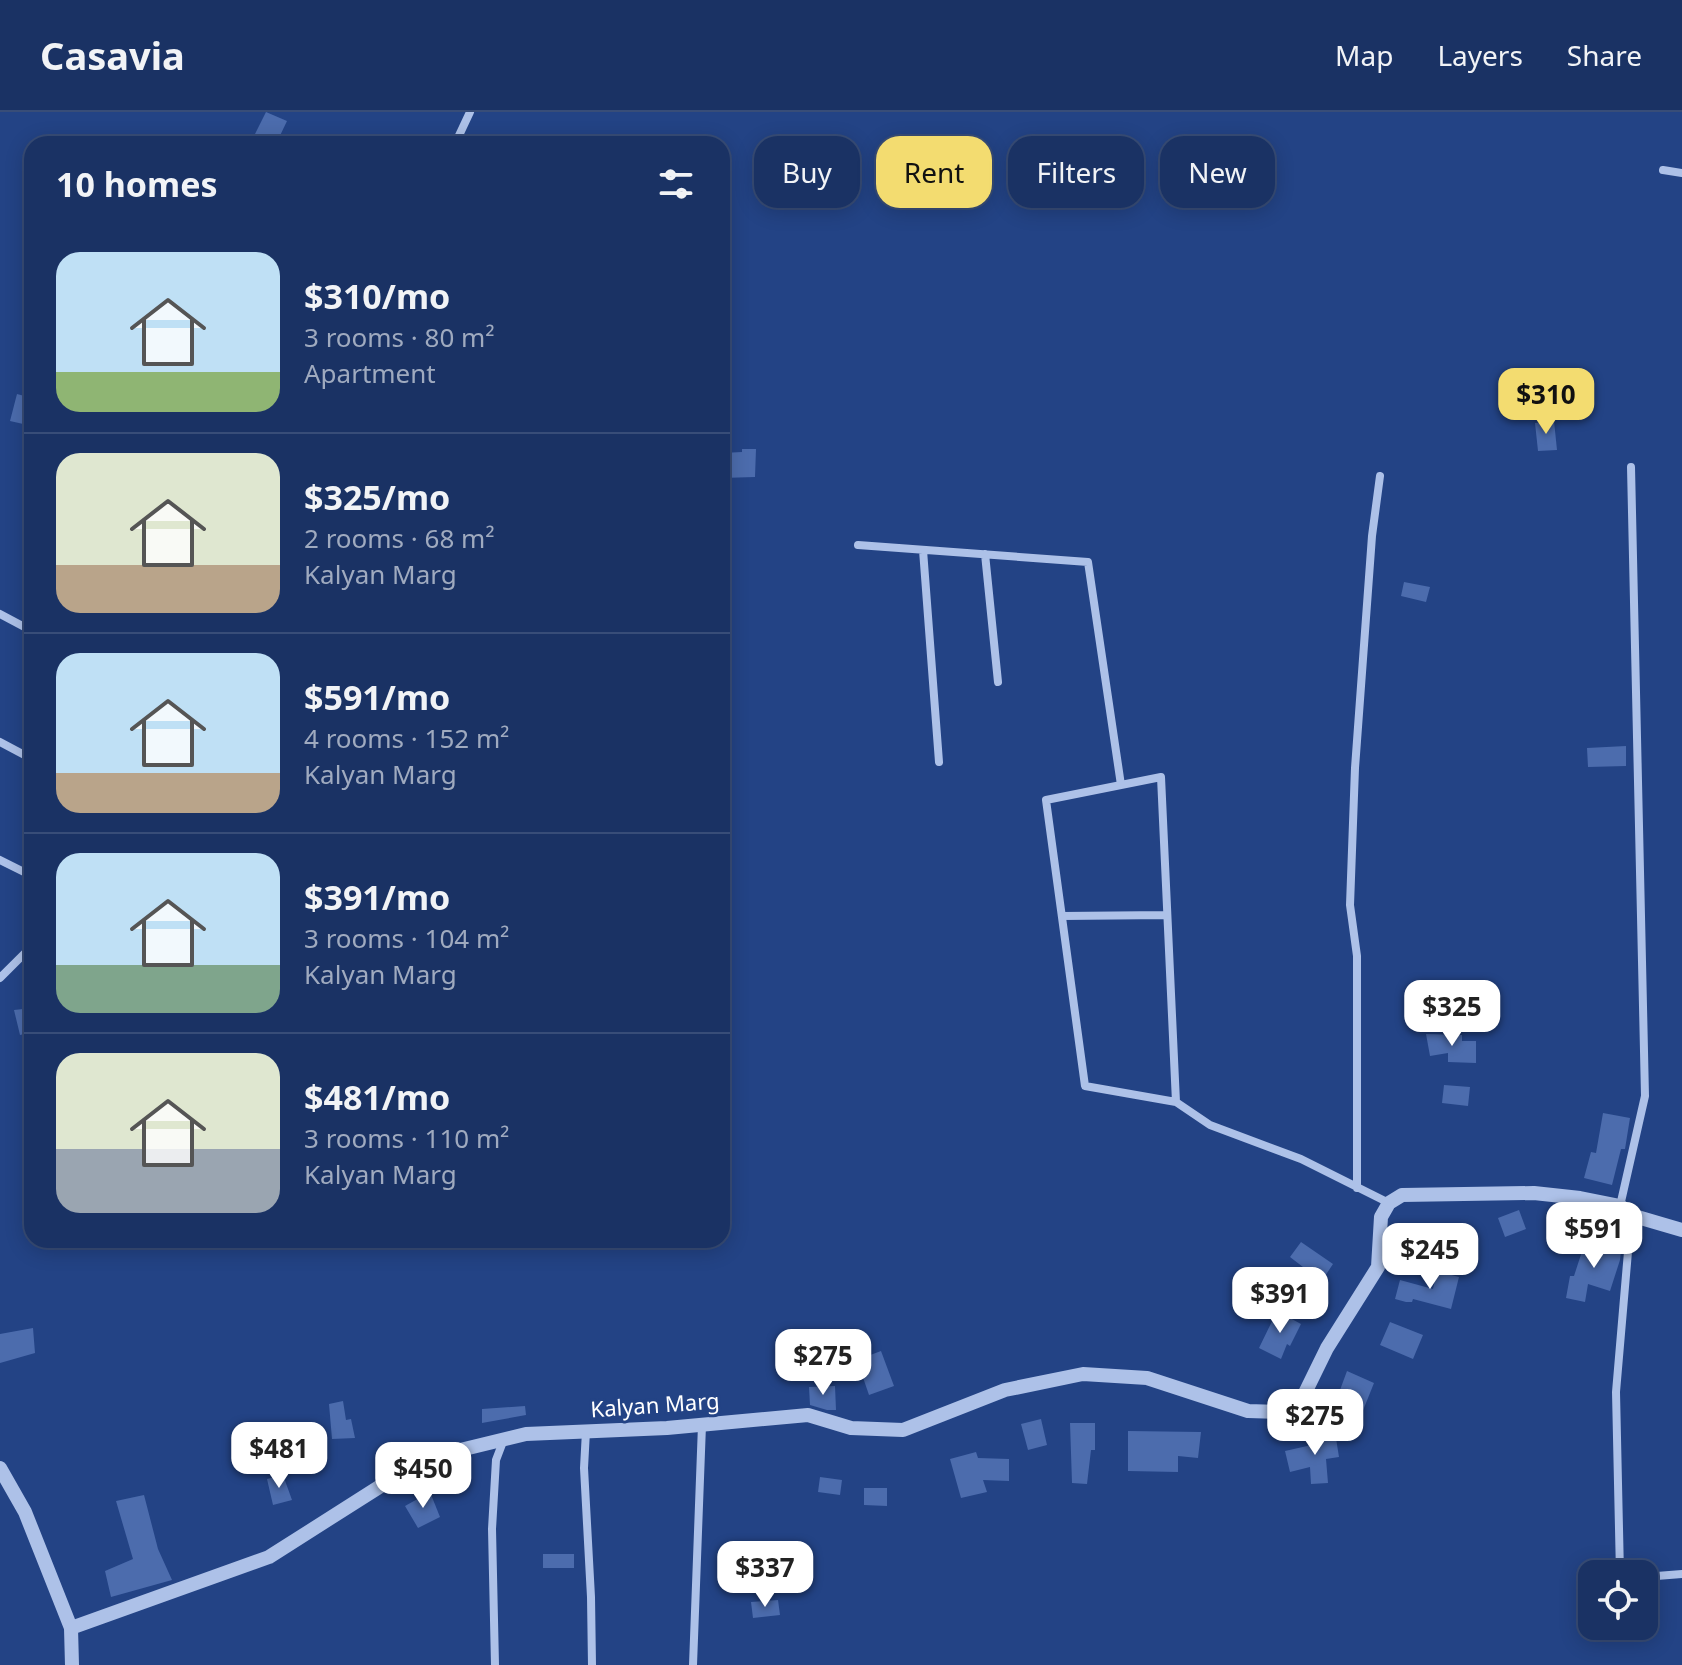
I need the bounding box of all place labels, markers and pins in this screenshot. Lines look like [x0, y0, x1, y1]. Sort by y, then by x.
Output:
pin: $310 [1499, 368, 1593, 436]
pin: $325 [1405, 980, 1499, 1048]
pin: $591 [1547, 1202, 1641, 1270]
pin: $245 [1383, 1223, 1477, 1291]
pin: $391 [1233, 1267, 1327, 1335]
pin: $275 [776, 1329, 870, 1397]
pin: $275 [1268, 1389, 1362, 1457]
pin: $481 [232, 1422, 326, 1490]
pin: $450 [376, 1442, 470, 1510]
pin: $337 [718, 1541, 812, 1609]

